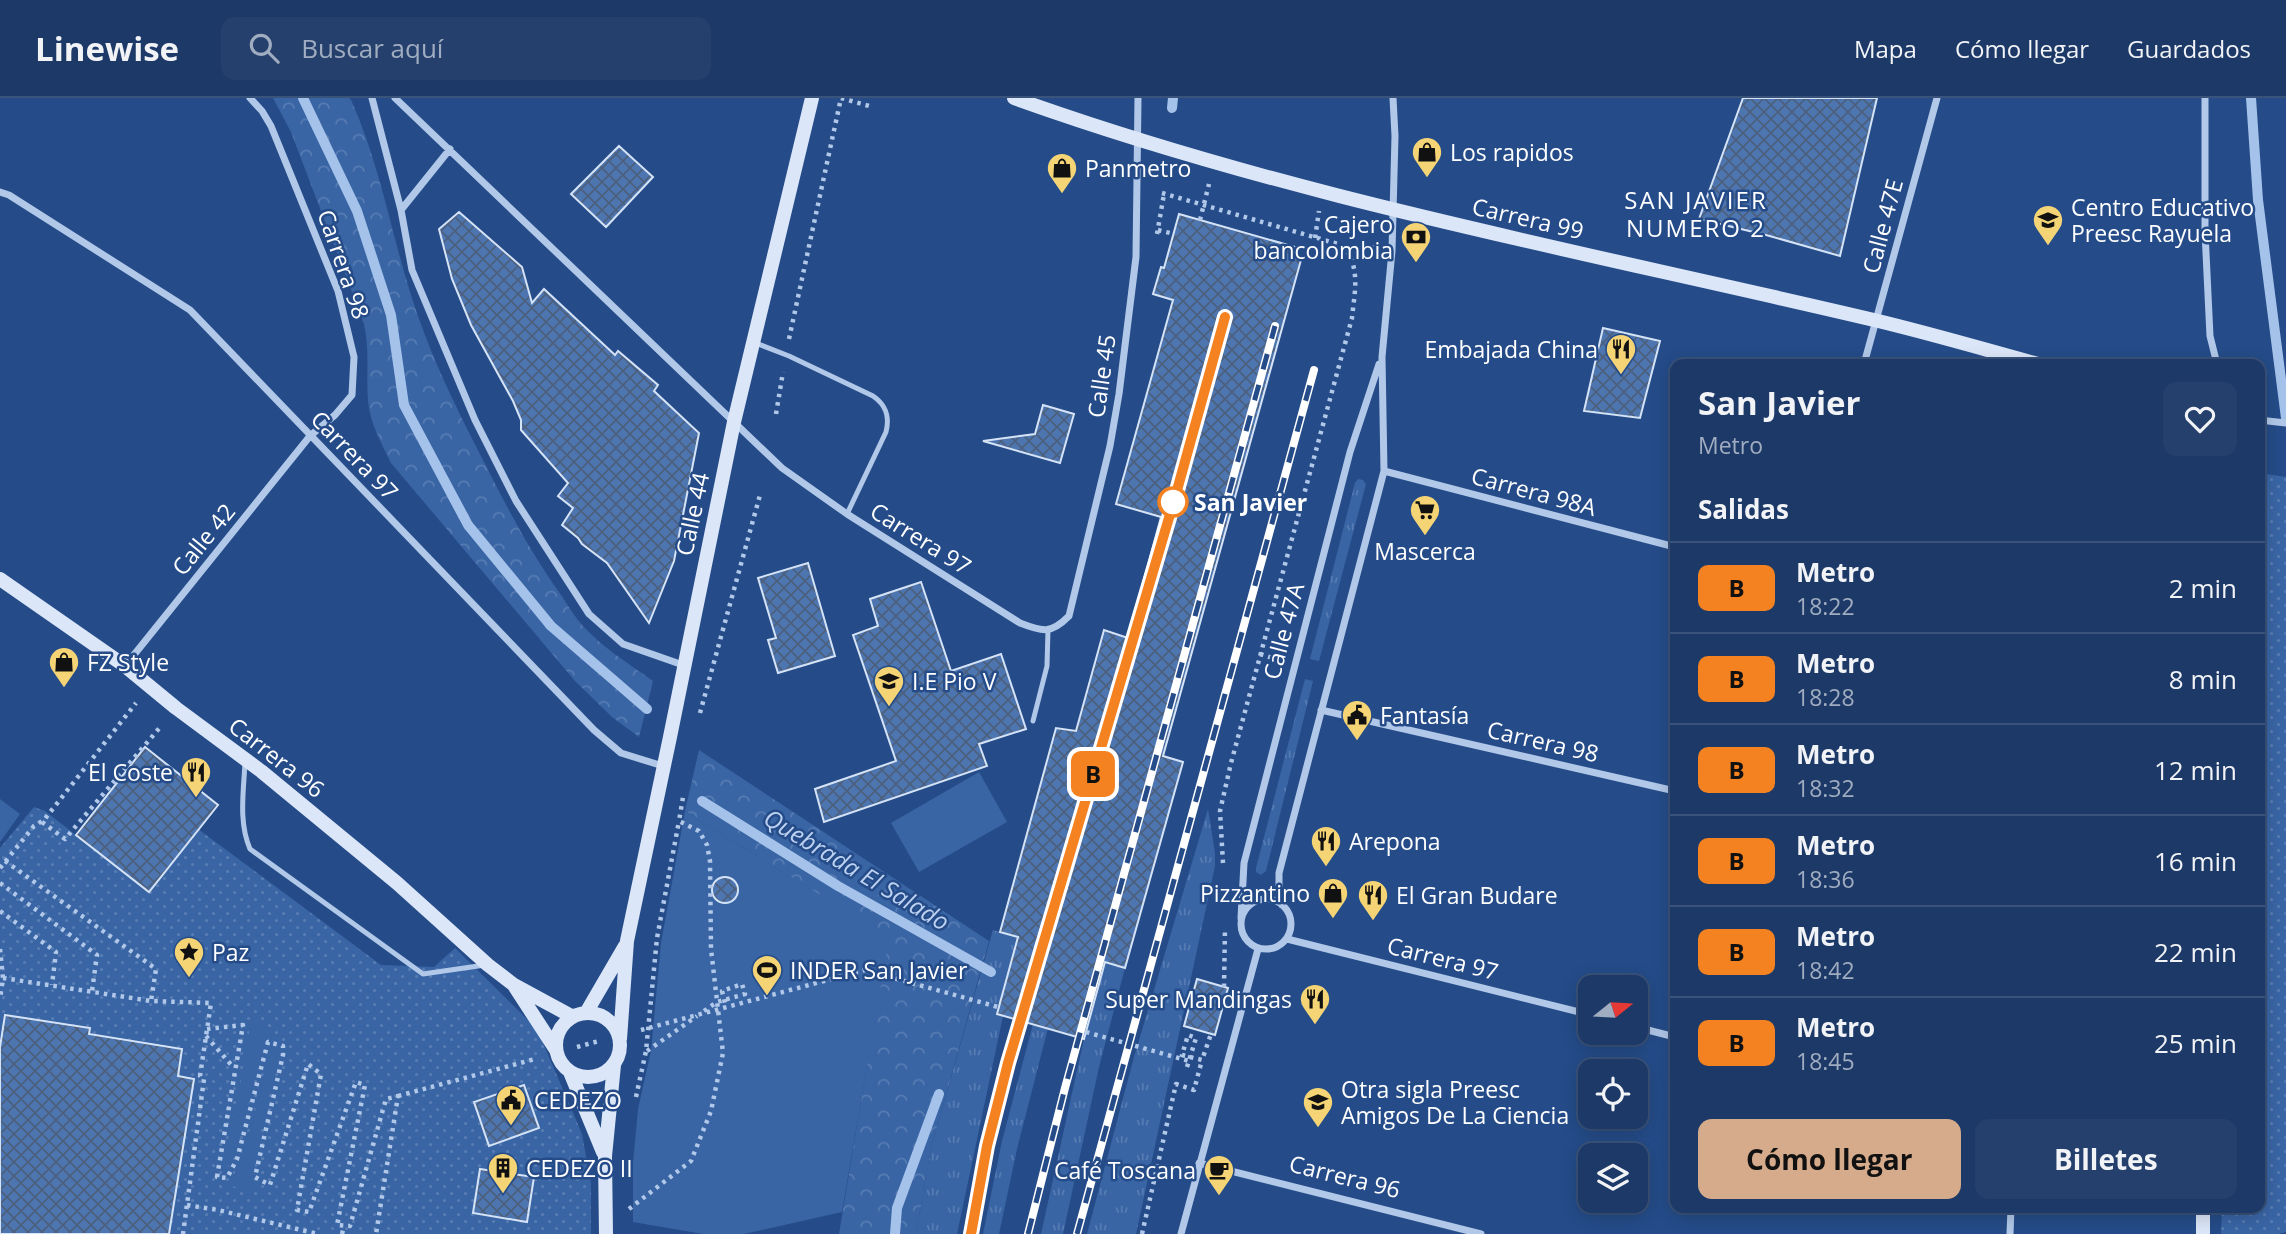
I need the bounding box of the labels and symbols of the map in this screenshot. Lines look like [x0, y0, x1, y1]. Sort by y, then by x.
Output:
shop icon: Los rapidos [1410, 135, 1444, 179]
place label: Los rapidos [1450, 136, 1574, 168]
shop icon: Panmetro [1045, 151, 1079, 195]
place label: Panmetro [1085, 152, 1191, 184]
street label: Calle 47E [1854, 175, 1910, 277]
district label: SAN JAVIER NUMERO 2 [1624, 183, 1768, 244]
street label: Carrera 99 [1469, 190, 1587, 246]
place label: Centro Educativo Preesc Rayuela [2071, 191, 2254, 249]
school or university icon: Centro Educativo Preesc Rayuela [2031, 203, 2065, 247]
street label: Carrera 98 [310, 205, 378, 323]
place label: Cajero bancolombia [1254, 208, 1393, 266]
bank icon: Cajero bancolombia [1399, 220, 1433, 264]
street label: Calle 45 [1079, 332, 1123, 420]
restaurant icon: Embajada China [1604, 332, 1638, 376]
place label: Embajada China [1424, 333, 1598, 365]
street label: Carrera 97 [304, 403, 406, 507]
street label: Carrera 98A [1468, 459, 1600, 523]
street label: Calle 44 [668, 470, 716, 558]
place label: San Javier [1194, 486, 1307, 518]
marker: San Javier [1158, 487, 1188, 517]
supermarket icon: Mascerca [1408, 493, 1442, 537]
street label: Carrera 97 [864, 494, 978, 582]
street label: Calle 42 [164, 496, 242, 582]
place label: Mascerca [1374, 535, 1476, 567]
street label: Calle 47A [1255, 579, 1311, 683]
shop icon: FZ Style [47, 645, 81, 689]
place label: FZ Style [87, 646, 169, 678]
school or university icon: I.E Pio V [872, 664, 906, 708]
place label: I.E Pio V [912, 665, 997, 697]
public building icon: Fantasía [1340, 698, 1374, 742]
place label: Fantasía [1380, 699, 1469, 731]
street label: Carrera 96 [222, 709, 332, 805]
street label: Carrera 98 [1484, 713, 1602, 769]
line badge: B [1070, 751, 1116, 797]
restaurant icon: El Coste [179, 755, 213, 799]
place label: El Coste [88, 756, 173, 788]
water label: Quebrada El Salado [758, 801, 956, 937]
restaurant icon: Arepona [1309, 824, 1343, 868]
place label: Arepona [1349, 825, 1441, 857]
shop icon: Pizzantino [1316, 876, 1350, 920]
place label: Pizzantino [1200, 877, 1310, 909]
restaurant icon: El Gran Budare [1356, 878, 1390, 922]
place label: El Gran Budare [1396, 879, 1558, 911]
street label: Carrera 97 [1384, 929, 1502, 987]
place icon: Paz [172, 935, 206, 979]
place label: Paz [212, 936, 249, 968]
sports icon: INDER San Javier [750, 953, 784, 997]
place label: INDER San Javier [790, 954, 968, 986]
north arrow [1578, 975, 1648, 1045]
restaurant icon: Super Mandingas [1298, 982, 1332, 1026]
place label: Super Mandingas [1105, 983, 1292, 1015]
place label: Otra sigla Preesc Amigos De La Ciencia [1341, 1073, 1569, 1131]
public building icon: CEDEZO [494, 1083, 528, 1127]
place label: CEDEZO [534, 1084, 622, 1116]
school or university icon: Otra sigla Preesc Amigos De La Ciencia [1301, 1085, 1335, 1129]
street label: Carrera 96 [1286, 1147, 1404, 1205]
building icon: CEDEZO II [486, 1151, 520, 1195]
place label: CEDEZO II [526, 1152, 633, 1184]
cafe icon: Café Toscana [1202, 1153, 1236, 1197]
place label: Café Toscana [1054, 1154, 1196, 1186]

